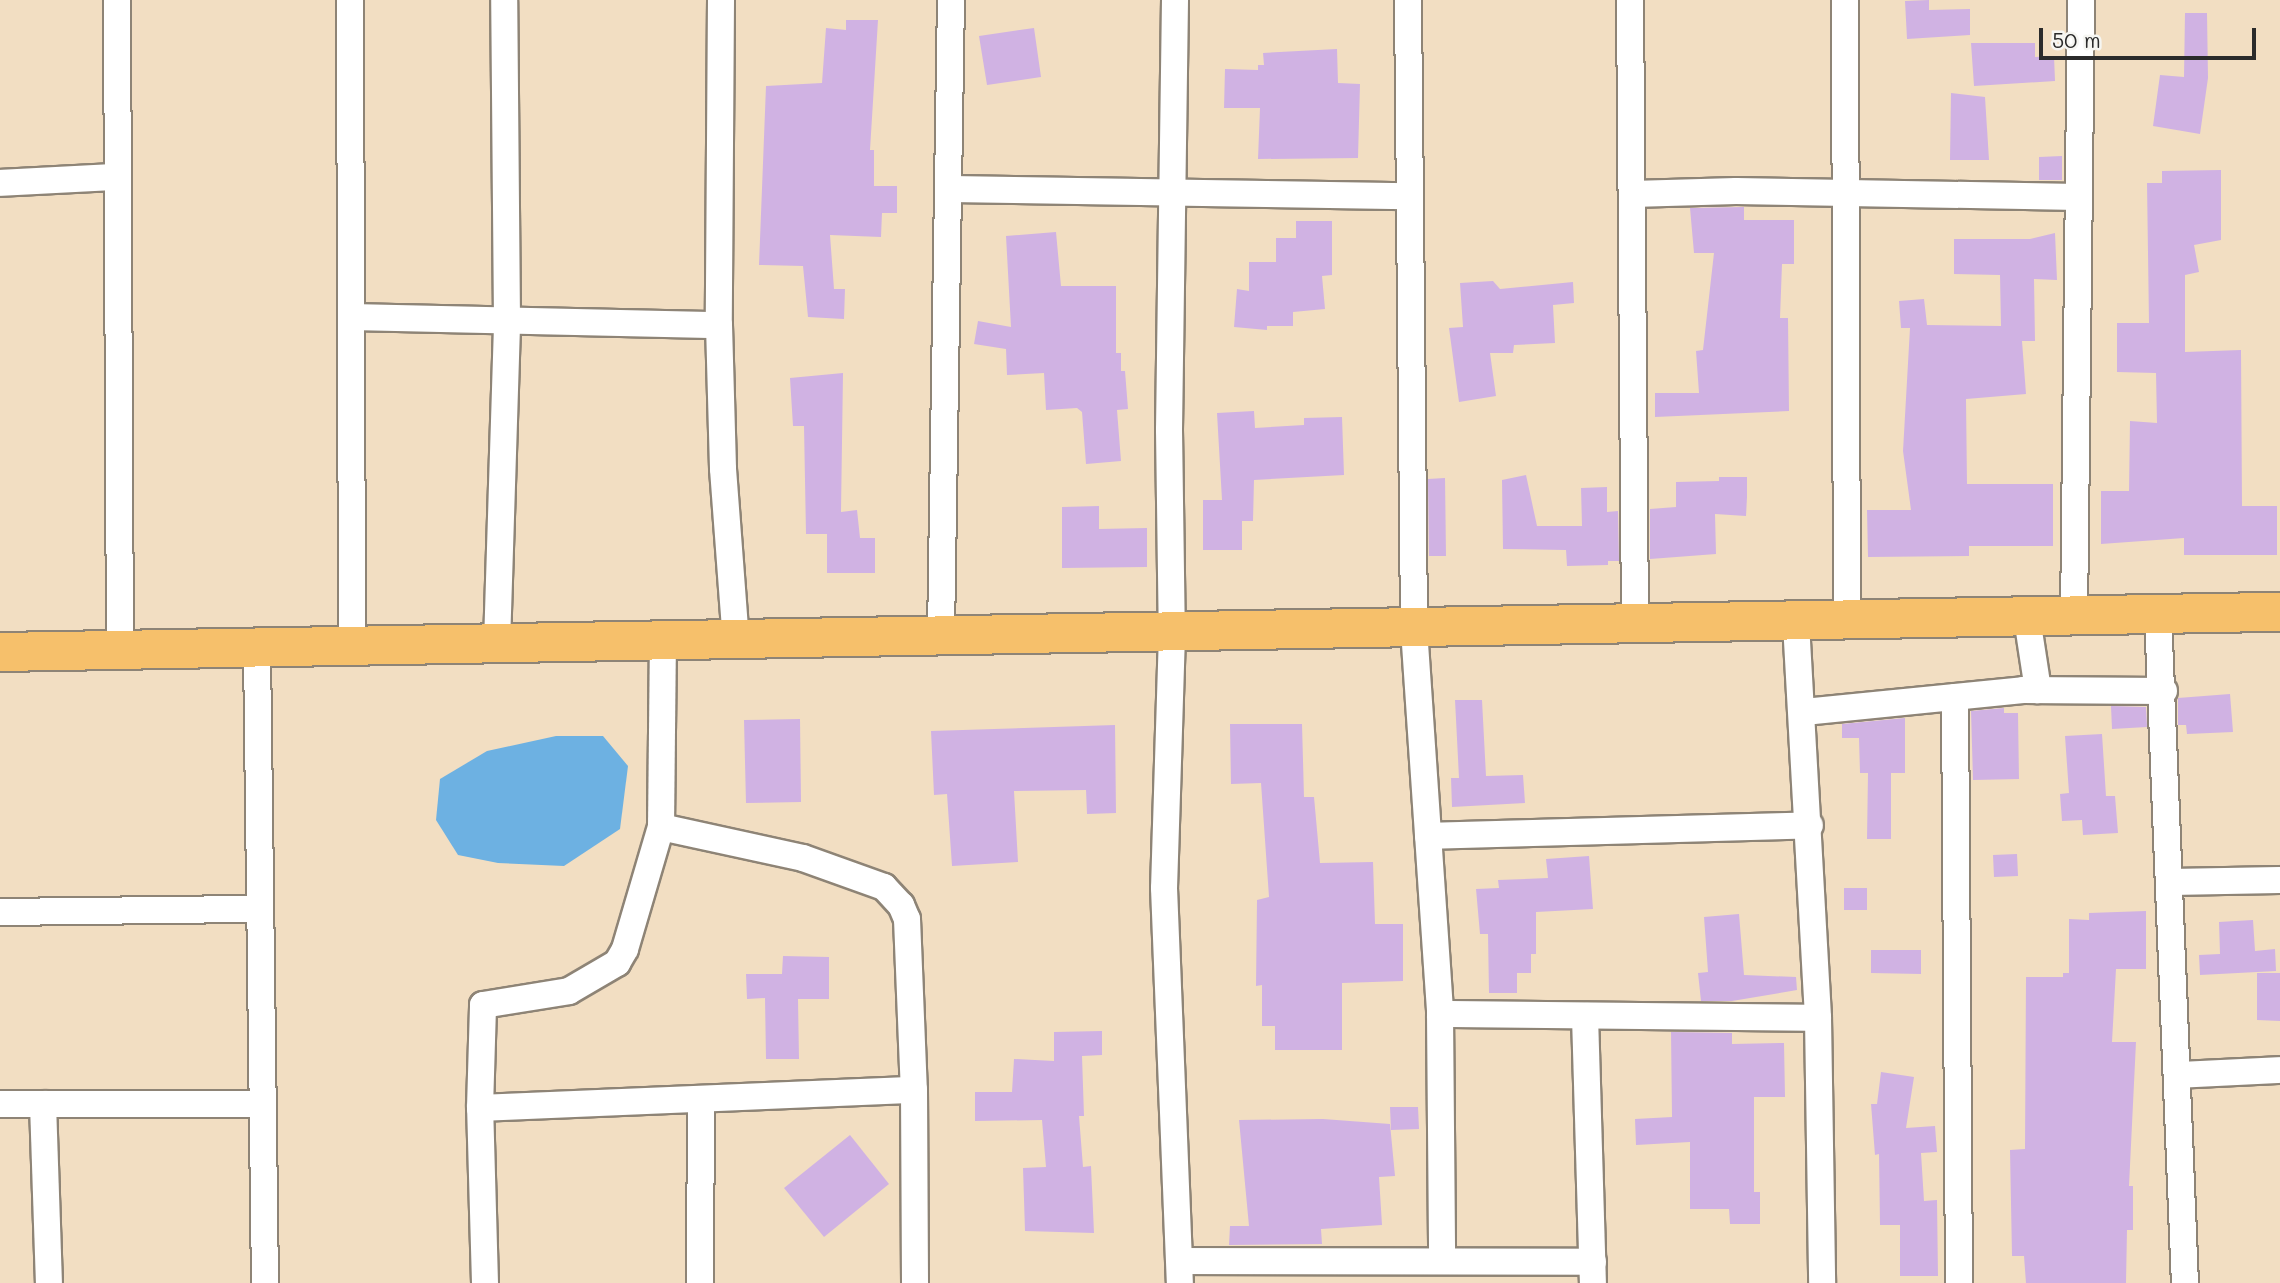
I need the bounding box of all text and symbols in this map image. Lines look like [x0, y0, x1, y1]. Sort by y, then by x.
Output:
scale bar [2042, 14, 2259, 58]
text: 50 m [2052, 26, 2101, 53]

